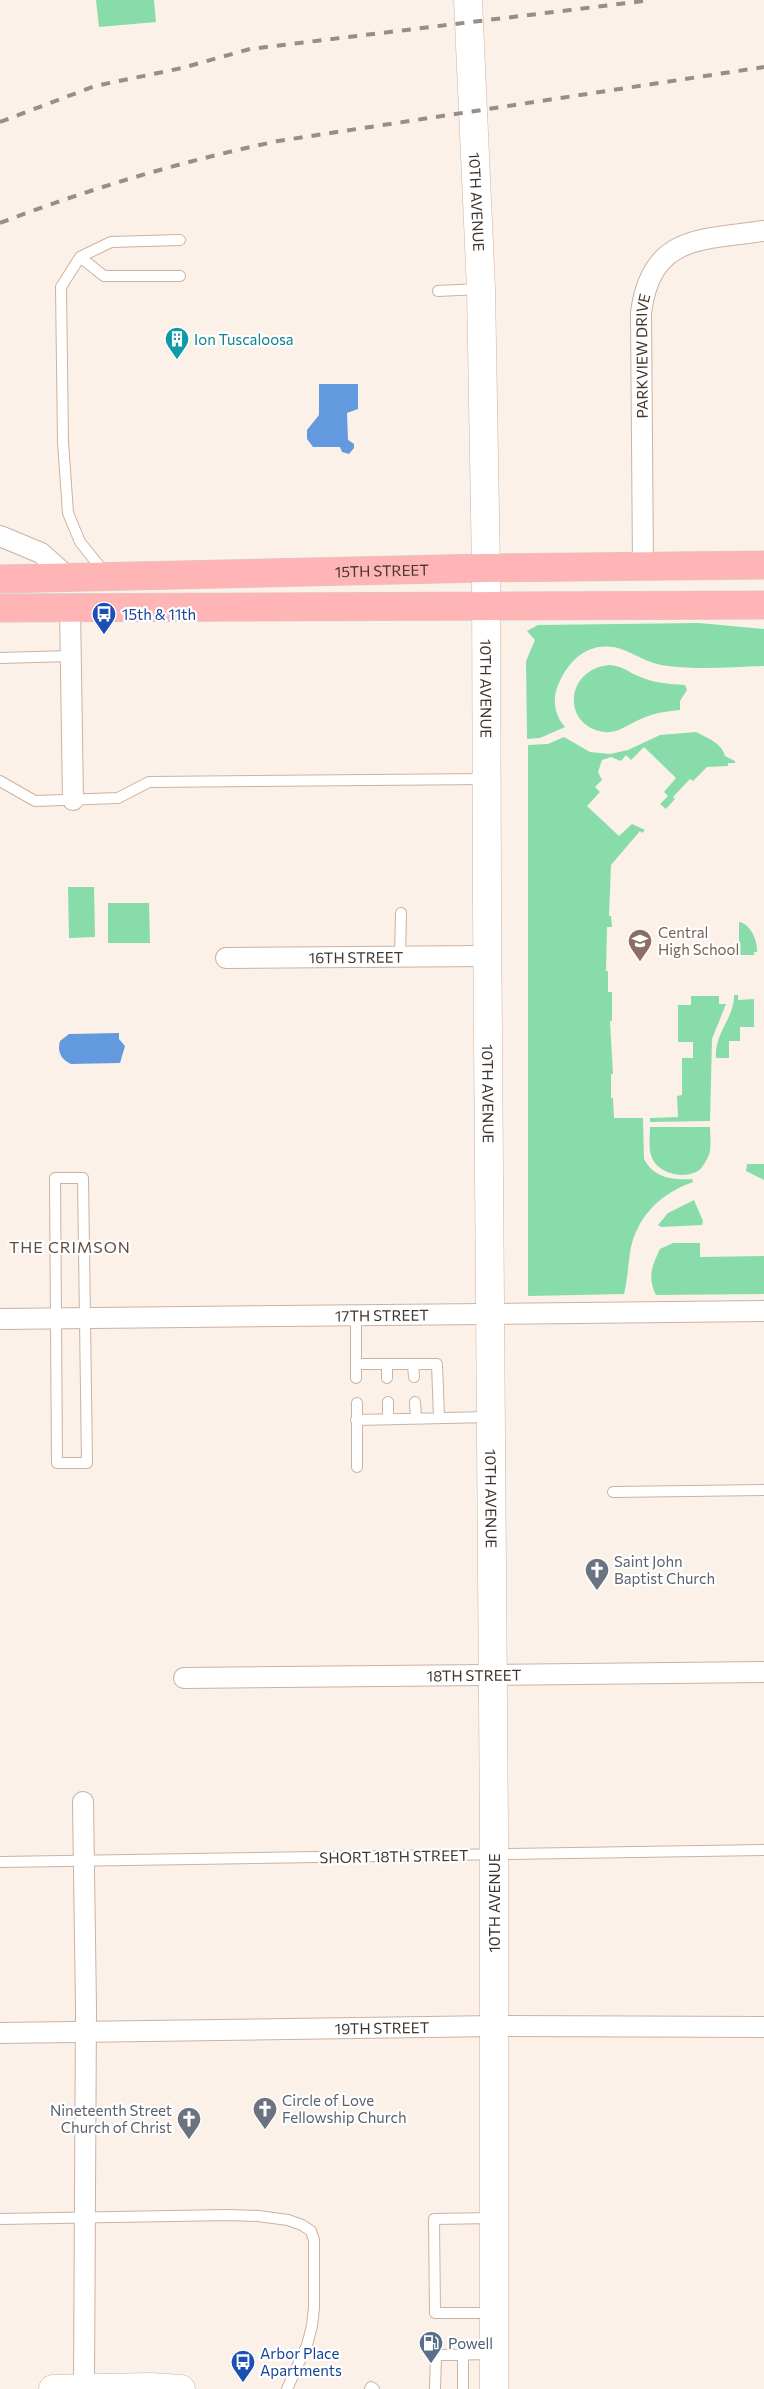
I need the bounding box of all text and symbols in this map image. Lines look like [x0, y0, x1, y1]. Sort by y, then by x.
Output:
street label: 10TH AVENUE [466, 152, 488, 252]
street label: PARKVIEW DRIVE [632, 292, 653, 419]
building icon: Ion Tuscaloosa [164, 326, 190, 360]
place label: Ion Tuscaloosa [194, 330, 294, 348]
street label: 15TH STREET [335, 560, 430, 580]
bus stop icon: 15th & 11th [91, 601, 117, 635]
place label: 15th & 11th [122, 605, 196, 623]
street label: 10TH AVENUE [477, 639, 496, 738]
place label: Central High School [658, 923, 739, 958]
school or university icon: Central High School [627, 928, 653, 962]
street label: 16TH STREET [309, 948, 404, 966]
street label: 10TH AVENUE [479, 1044, 498, 1143]
district label: THE CRIMSON [9, 1237, 131, 1256]
street label: 17TH STREET [335, 1306, 429, 1324]
street label: 10TH AVENUE [482, 1449, 501, 1548]
place label: Saint John Baptist Church [614, 1552, 715, 1587]
church icon: Saint John Baptist Church [584, 1557, 610, 1591]
street label: 18TH STREET [427, 1666, 522, 1684]
street label: SHORT 18TH STREET [319, 1846, 469, 1866]
street label: 10TH AVENUE [485, 1853, 503, 1953]
street label: 19TH STREET [335, 2018, 430, 2037]
place label: Circle of Love Fellowship Church [282, 2091, 406, 2126]
church icon: Circle of Love Fellowship Church [252, 2096, 278, 2130]
place label: Nineteenth Street Church of Christ [50, 2101, 172, 2136]
church icon: Nineteenth Street Church of Christ [176, 2106, 202, 2140]
fuel station icon: Powell [418, 2330, 444, 2364]
place label: Powell [448, 2334, 493, 2352]
place label: Arbor Place Apartments [260, 2344, 342, 2379]
bus stop icon: Arbor Place Apartments [230, 2349, 256, 2383]

